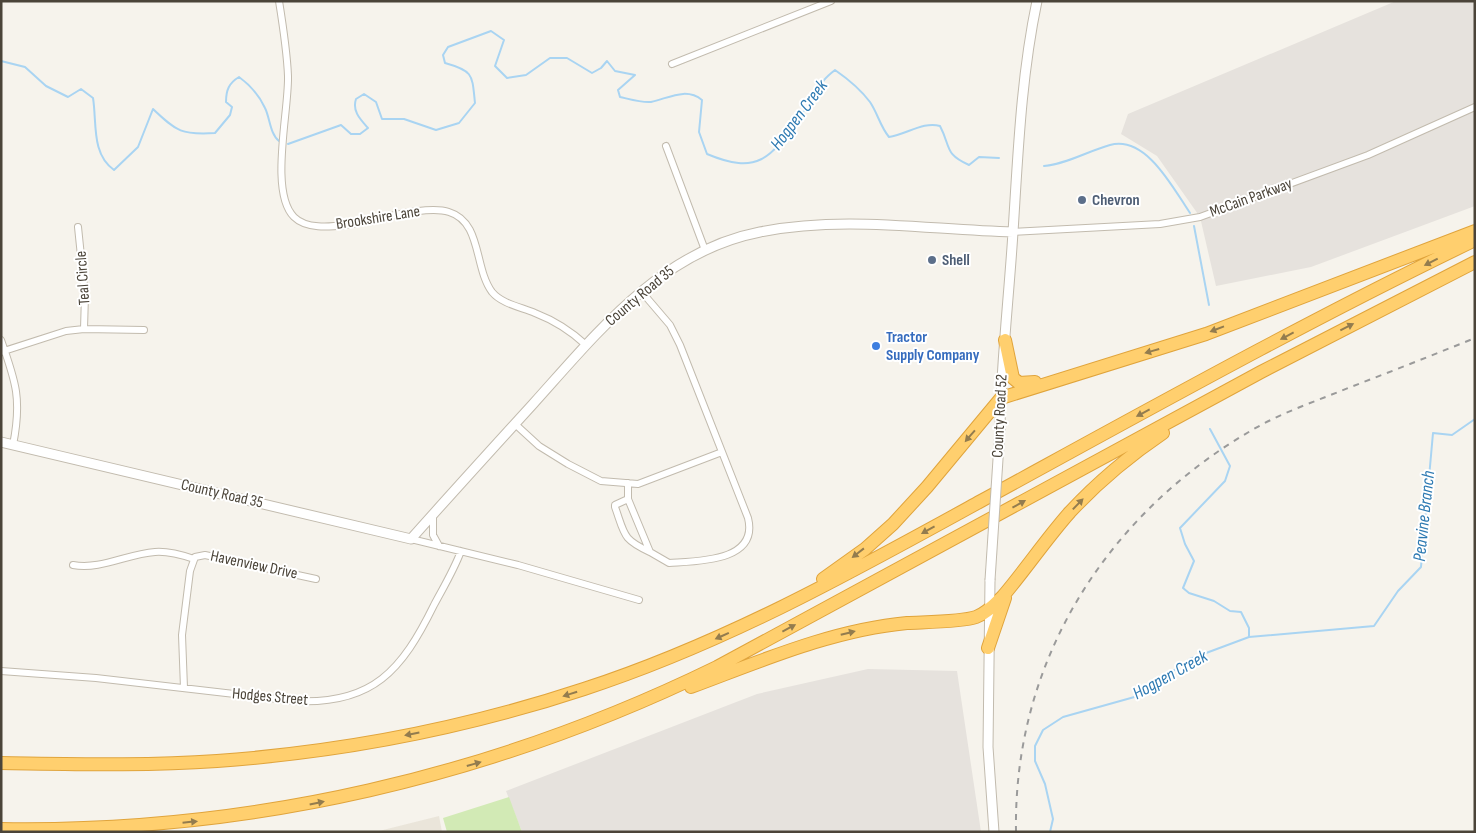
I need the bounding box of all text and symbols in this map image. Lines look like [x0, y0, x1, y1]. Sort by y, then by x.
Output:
water label: Hogpen Creek [766, 75, 833, 154]
street label: McCain Parkway [1207, 174, 1295, 222]
place label: Chevron [1092, 191, 1140, 210]
marker: Chevron [1076, 194, 1088, 206]
street label: Brookshire Lane [335, 202, 421, 234]
street label: Teal Circle [72, 250, 94, 306]
place label: Shell [942, 251, 970, 270]
marker: Shell [926, 254, 938, 266]
one-way arrow [1424, 258, 1438, 266]
street label: County Road 35 [602, 262, 678, 330]
one-way arrow [1340, 323, 1354, 331]
one-way arrow [1209, 326, 1224, 334]
place label: Tractor Supply Company [886, 328, 980, 365]
one-way arrow [1279, 332, 1294, 340]
marker: Tractor Supply Company [870, 340, 882, 352]
one-way arrow [1144, 347, 1159, 355]
street label: County Road 52 [988, 374, 1012, 458]
one-way arrow [1136, 409, 1151, 417]
one-way arrow [964, 429, 976, 441]
water label: Peavine Branch [1409, 469, 1439, 563]
street label: County Road 35 [179, 475, 265, 513]
one-way arrow [1013, 499, 1026, 508]
one-way arrow [1072, 499, 1084, 511]
one-way arrow [921, 526, 936, 534]
street label: Havenview Drive [209, 547, 299, 583]
one-way arrow [852, 548, 865, 559]
one-way arrow [782, 624, 797, 632]
one-way arrow [841, 629, 856, 637]
one-way arrow [715, 633, 729, 641]
water label: Hogpen Creek [1129, 645, 1212, 704]
street label: Hodges Street [231, 684, 309, 710]
one-way arrow [562, 690, 577, 698]
one-way arrow [405, 730, 420, 738]
one-way arrow [467, 760, 482, 768]
one-way arrow [309, 799, 324, 807]
one-way arrow [182, 818, 198, 826]

